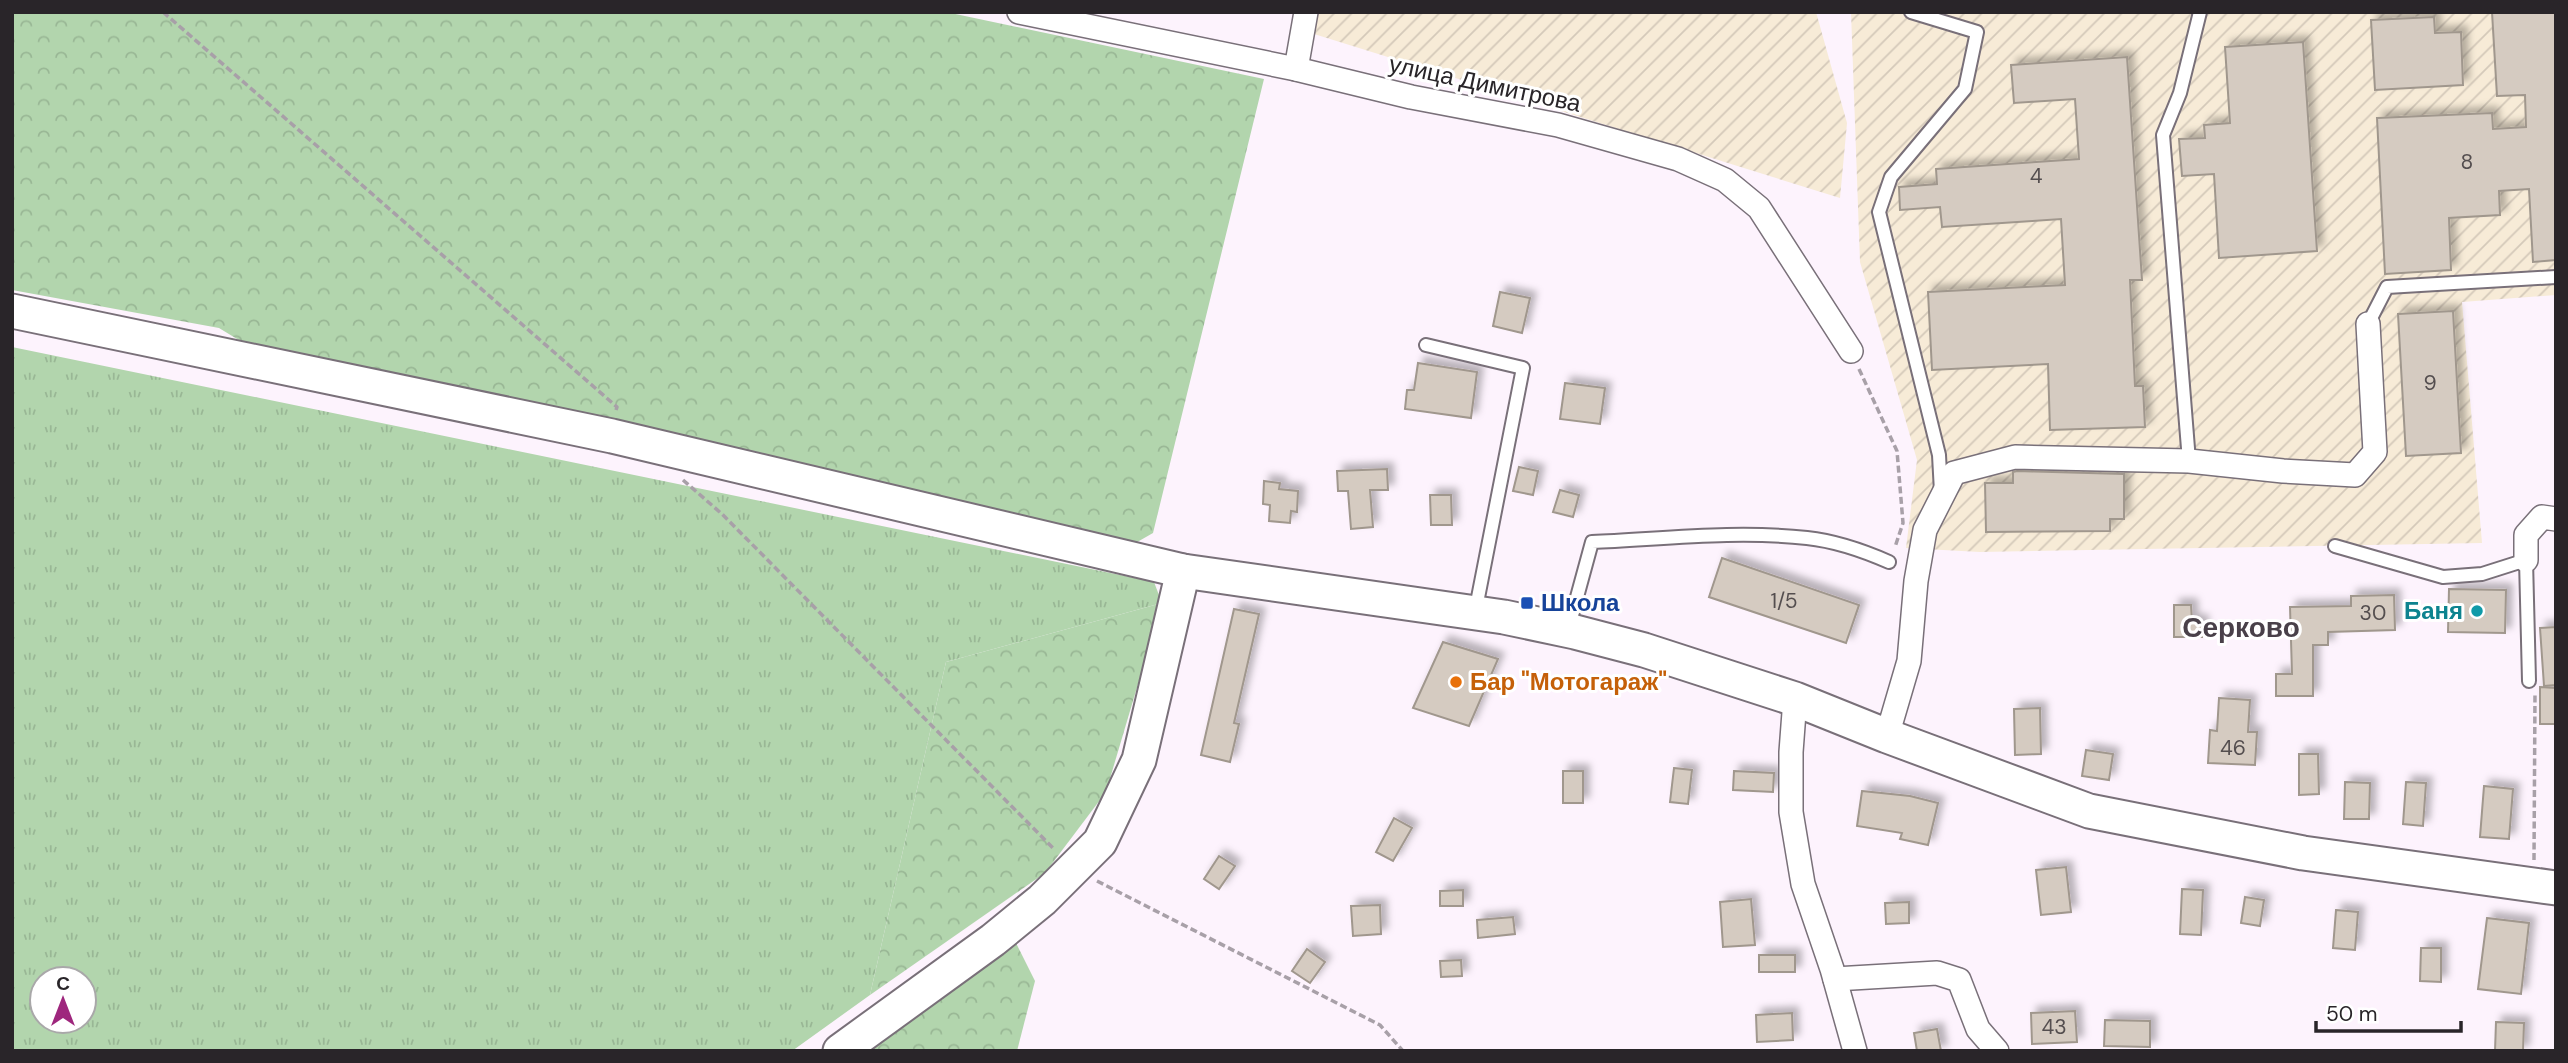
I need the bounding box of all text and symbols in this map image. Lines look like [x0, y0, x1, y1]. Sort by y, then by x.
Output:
street label: улица Димитрова [1386, 48, 1585, 119]
house number: 8 [2461, 148, 2473, 176]
house number: 4 [2030, 162, 2043, 190]
house number: 9 [2423, 369, 2437, 397]
place label: Школа [1541, 587, 1620, 618]
house number: 1/5 [1771, 587, 1797, 615]
marker: Школа [1519, 595, 1535, 611]
place label: Баня [2404, 595, 2463, 626]
house number: 30 [2360, 599, 2386, 627]
marker: Баня [2469, 603, 2485, 619]
district label: Серково [2182, 609, 2300, 646]
place label: Бар "Мотогараж" [1470, 666, 1667, 697]
marker: Бар "Мотогараж" [1448, 674, 1464, 690]
house number: 46 [2220, 734, 2246, 762]
north arrow [28, 965, 98, 1035]
text: С [56, 971, 70, 996]
scale bar [2316, 990, 2461, 1034]
text: 50 m [2326, 1000, 2377, 1028]
house number: 43 [2041, 1013, 2067, 1041]

